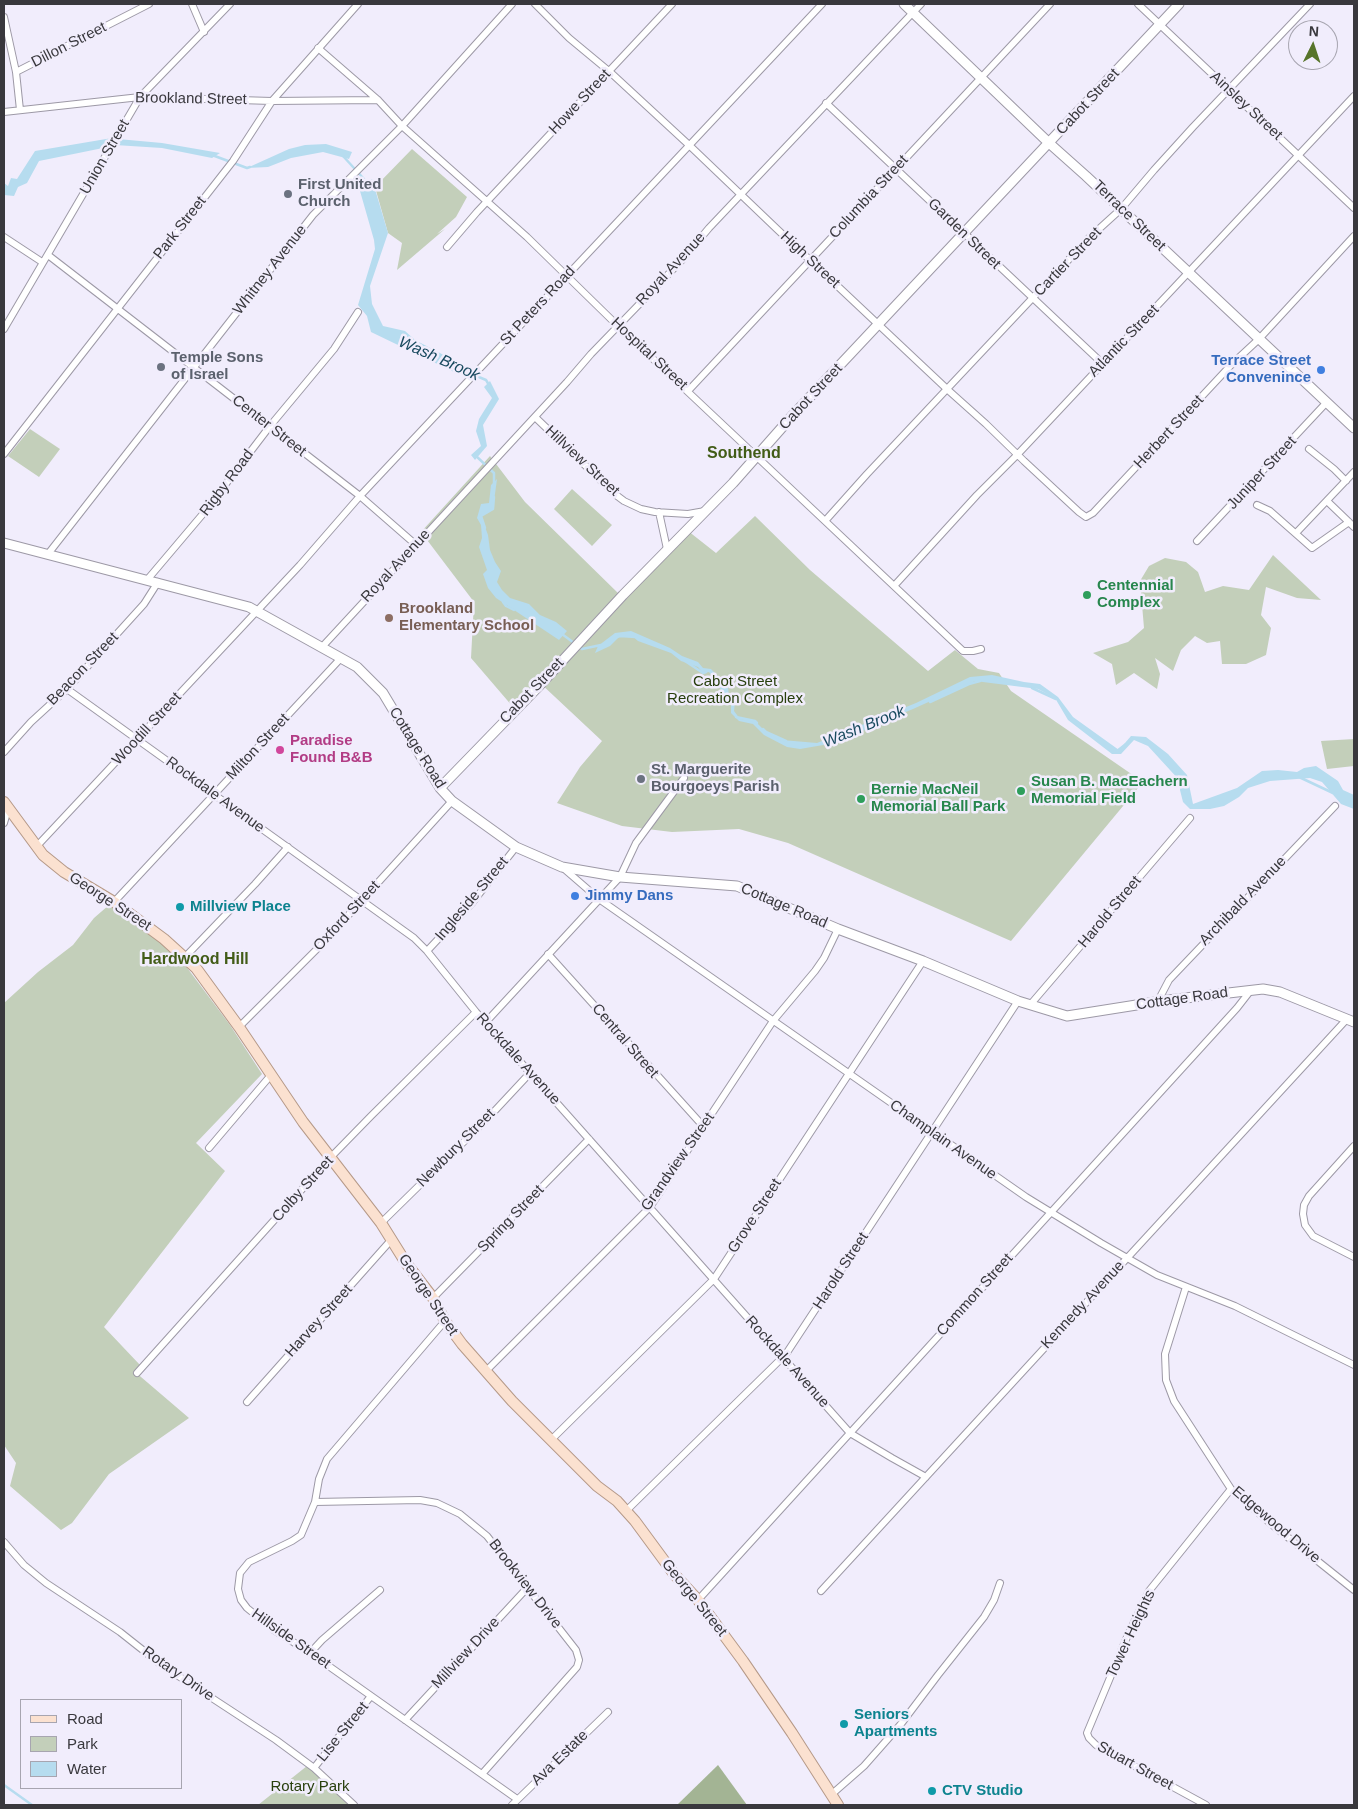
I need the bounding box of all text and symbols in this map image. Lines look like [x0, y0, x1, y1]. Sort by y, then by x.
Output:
street label: Dillon Street [29, 18, 109, 72]
north arrow [1288, 20, 1338, 70]
text: N [1308, 23, 1320, 39]
street label: Cabot Street [1053, 65, 1123, 139]
street label: Howe Street [545, 66, 615, 138]
street label: Ainsley Street [1206, 68, 1286, 144]
street label: Brookland Street [135, 89, 247, 109]
street label: Union Street [76, 116, 134, 198]
street label: Columbia Street [826, 152, 912, 242]
place label: First United Church [298, 176, 381, 211]
street label: Terrace Street [1089, 177, 1169, 255]
marker: First United Church [282, 188, 294, 200]
street label: Park Street [150, 193, 210, 263]
street label: Garden Street [924, 195, 1004, 273]
street label: Whitney Avenue [229, 222, 311, 318]
street label: Cartier Street [1031, 224, 1105, 300]
street label: High Street [776, 228, 844, 292]
street label: Royal Avenue [633, 229, 709, 309]
street label: St Peters Road [497, 263, 579, 349]
street label: Atlantic Street [1085, 301, 1163, 381]
street label: Hospital Street [607, 314, 691, 394]
water label: Wash Brook [395, 333, 483, 385]
place label: Temple Sons of Israel [171, 349, 263, 384]
place label: Terrace Street Convenince [1211, 352, 1311, 387]
street label: Cabot Street [776, 360, 846, 434]
marker: Temple Sons of Israel [155, 361, 167, 373]
marker: Terrace Street Convenince [1315, 364, 1327, 376]
street label: Center Street [228, 391, 310, 461]
street label: Herbert Street [1130, 391, 1208, 473]
street label: Hillview Street [541, 422, 623, 500]
street label: Juniper Street [1224, 433, 1300, 513]
district label: Southend [707, 444, 781, 464]
street label: Rigby Road [196, 446, 258, 520]
street label: Royal Avenue [358, 526, 434, 606]
place label: Centennial Complex [1097, 577, 1174, 612]
marker: Centennial Complex [1081, 589, 1093, 601]
place label: Brookland Elementary School [399, 600, 534, 635]
marker: Brookland Elementary School [383, 612, 395, 624]
street label: Beacon Street [44, 629, 122, 709]
street label: Cabot Street [496, 654, 568, 728]
park label: Cabot Street Recreation Complex [667, 673, 803, 708]
street label: Woodill Street [109, 689, 185, 769]
water label: Wash Brook [820, 702, 908, 752]
street label: Cottage Road [385, 704, 449, 792]
street label: Milton Street [223, 710, 293, 784]
place label: Paradise Found B&B [290, 732, 372, 767]
marker: Paradise Found B&B [274, 744, 286, 756]
street label: Rockdale Avenue [162, 753, 268, 837]
place label: St. Marguerite Bourgoeys Parish [651, 761, 779, 796]
marker: St. Marguerite Bourgoeys Parish [635, 773, 647, 785]
place label: Susan B. MacEachern Memorial Field [1031, 773, 1188, 808]
place label: Bernie MacNeil Memorial Ball Park [871, 781, 1005, 816]
marker: Susan B. MacEachern Memorial Field [1015, 785, 1027, 797]
marker: Bernie MacNeil Memorial Ball Park [855, 793, 867, 805]
street label: Ingleside Street [432, 853, 512, 945]
street label: Archibald Avenue [1196, 853, 1290, 949]
street label: George Street [66, 869, 154, 935]
street label: Harold Street [1075, 872, 1145, 952]
street label: Oxford Street [310, 877, 384, 955]
street label: Cottage Road [738, 880, 830, 932]
place label: Jimmy Dans [585, 887, 673, 905]
marker: Jimmy Dans [569, 890, 581, 902]
place label: Millview Place [190, 898, 291, 916]
marker: Millview Place [174, 901, 186, 913]
district label: Hardwood Hill [141, 950, 249, 970]
street label: Cottage Road [1135, 984, 1229, 1014]
street label: Central Street [588, 1000, 662, 1082]
street label: Rockdale Avenue [472, 1009, 564, 1109]
street label: Champlain Avenue [886, 1096, 1000, 1184]
street label: Newbury Street [413, 1105, 499, 1191]
street label: Grandview Street [637, 1109, 719, 1215]
street label: Colby Street [269, 1152, 337, 1226]
street label: Grove Street [724, 1175, 786, 1257]
street label: Spring Street [474, 1181, 548, 1257]
street label: Harold Street [809, 1229, 873, 1313]
street label: Common Street [933, 1250, 1017, 1340]
street label: George Street [394, 1251, 462, 1339]
street label: Kennedy Avenue [1038, 1257, 1128, 1353]
street label: Harvey Street [282, 1281, 356, 1361]
street label: Rockdale Avenue [741, 1312, 833, 1412]
street label: Edgewood Drive [1228, 1483, 1324, 1567]
street label: Brookview Drive [485, 1536, 565, 1632]
street label: George Street [657, 1556, 731, 1640]
street label: Tower Heights [1103, 1587, 1159, 1681]
street label: Hillside Street [248, 1605, 334, 1673]
street label: Millview Drive [428, 1613, 504, 1693]
street label: Rotary Drive [139, 1643, 217, 1705]
street label: Lise Street [313, 1698, 373, 1766]
legend [20, 1699, 182, 1789]
place label: Seniors Apartments [854, 1706, 937, 1741]
text: Road [67, 1710, 103, 1727]
marker: Seniors Apartments [838, 1718, 850, 1730]
street label: Ava Estate [528, 1726, 592, 1790]
text: Park [67, 1735, 98, 1752]
street label: Stuart Street [1094, 1738, 1176, 1794]
text: Water [67, 1760, 106, 1777]
park label: Rotary Park [270, 1778, 350, 1796]
place label: CTV Studio [942, 1782, 1023, 1800]
marker: CTV Studio [926, 1785, 938, 1797]

